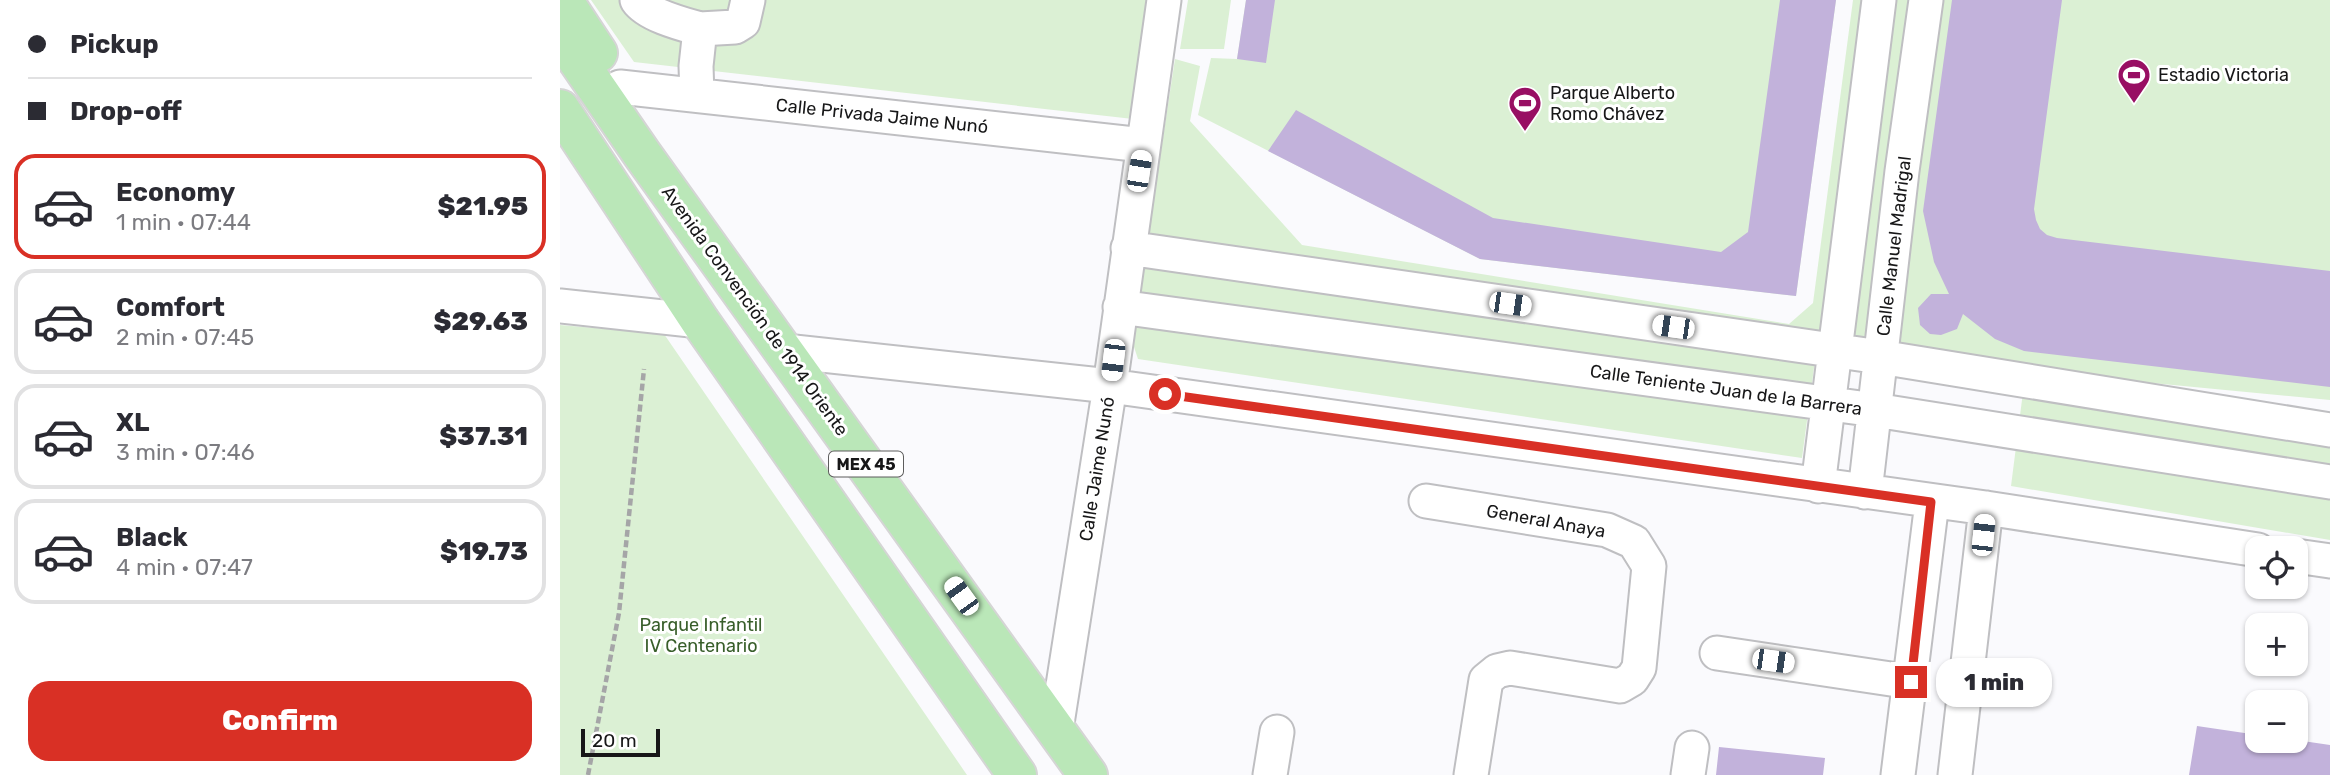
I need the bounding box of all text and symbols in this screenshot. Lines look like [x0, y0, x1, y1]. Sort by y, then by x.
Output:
text: Pickup [70, 29, 159, 60]
sports icon: Estadio Victoria [2115, 56, 2153, 105]
place label: Estadio Victoria [2158, 64, 2289, 86]
place label: Parque Alberto Romo Chávez [1550, 82, 1675, 125]
sports icon: Parque Alberto Romo Chávez [1506, 84, 1544, 133]
street label: Calle Privada Jaime Nunó [775, 94, 989, 138]
text: Drop-off [70, 96, 182, 127]
car [1126, 149, 1153, 193]
street label: Calle Manuel Madrigal [1872, 155, 1916, 337]
icon: car [32, 175, 95, 238]
text: Economy [116, 177, 235, 208]
street label: Avenida Convención de 1914 Oriente [657, 182, 853, 440]
text: $21.95 [437, 191, 528, 222]
text: 1 min · 07:44 [116, 208, 251, 236]
icon: car [32, 290, 95, 353]
car [1488, 291, 1533, 317]
text: Comfort [116, 292, 225, 323]
text: $29.63 [434, 306, 528, 337]
car [1651, 314, 1696, 340]
text: 2 min · 07:45 [116, 323, 254, 351]
car [1101, 338, 1126, 382]
street label: Calle Teniente Juan de la Barrera [1588, 360, 1864, 420]
route start [1149, 378, 1181, 410]
street label: Calle Jaime Nunó [1075, 395, 1119, 543]
icon: car [32, 405, 95, 468]
text: XL [116, 407, 149, 438]
text: $37.31 [439, 421, 528, 452]
text: 3 min · 07:46 [116, 438, 255, 466]
road number: MEX 45 [829, 452, 903, 477]
street label: General Anaya [1485, 500, 1607, 542]
car [1971, 513, 1996, 557]
icon: car [32, 520, 95, 583]
text: Black [116, 522, 188, 553]
text: $19.73 [440, 536, 528, 567]
map controls [2245, 536, 2308, 753]
button: locate [2245, 536, 2308, 599]
text: 4 min · 07:47 [116, 553, 253, 581]
car [941, 573, 982, 619]
button: + [2245, 613, 2308, 676]
park label: Parque Infantil IV Centenario [640, 614, 762, 657]
car [1751, 648, 1796, 674]
callout: 1 min [1936, 658, 2051, 706]
route end [1895, 666, 1927, 698]
text: 1 min [1964, 668, 2024, 696]
button: Confirm [28, 681, 532, 761]
button: − [2245, 690, 2308, 753]
scale bar [581, 726, 660, 758]
text: 20 m [592, 729, 637, 752]

